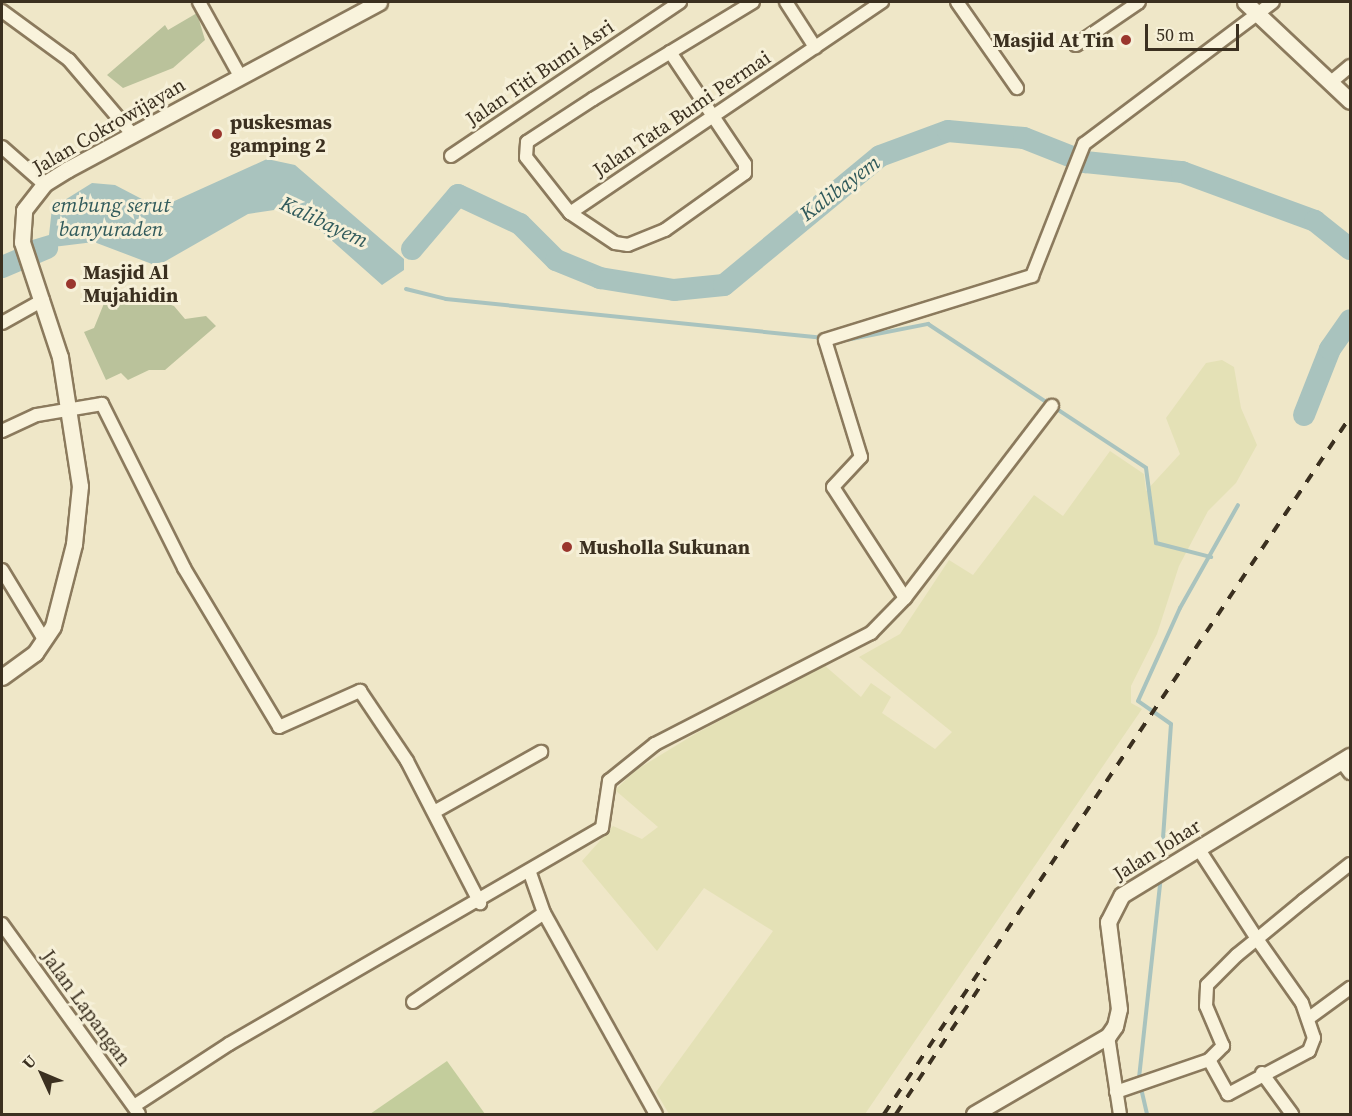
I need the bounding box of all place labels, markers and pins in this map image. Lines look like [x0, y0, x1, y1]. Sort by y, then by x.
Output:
place label: Masjid At Tin [993, 28, 1114, 52]
marker: Masjid At Tin [1119, 33, 1133, 47]
place label: puskesmas gamping 2 [230, 110, 332, 157]
marker: puskesmas gamping 2 [208, 125, 226, 143]
place label: Masjid Al Mujahidin [83, 260, 178, 307]
marker: Masjid Al Mujahidin [64, 277, 78, 291]
place label: Musholla Sukunan [579, 535, 750, 559]
marker: Musholla Sukunan [560, 540, 574, 554]

